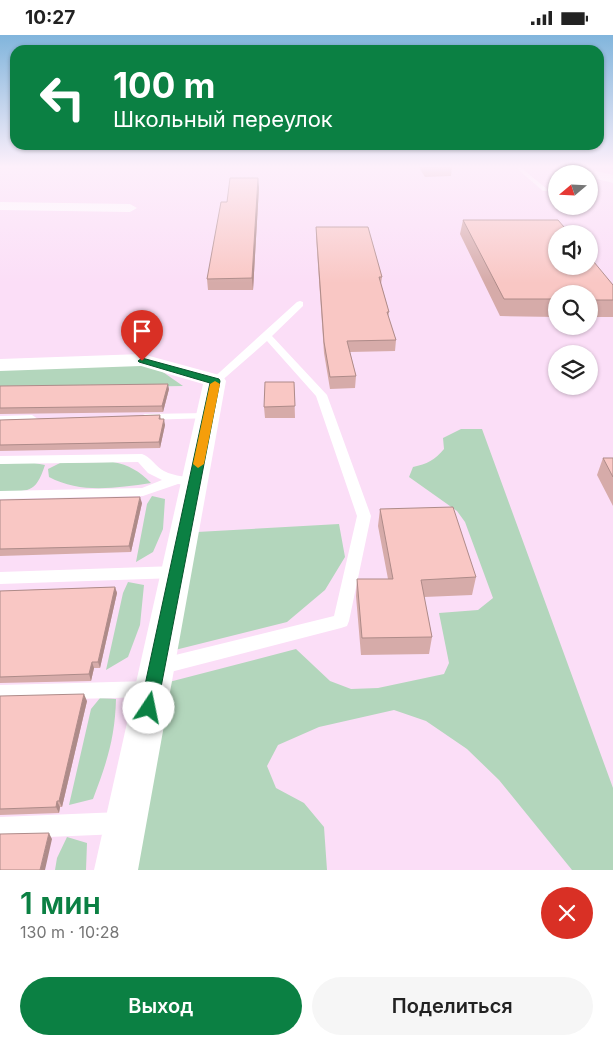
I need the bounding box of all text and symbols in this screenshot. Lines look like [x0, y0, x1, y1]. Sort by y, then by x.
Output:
text: 10:27 [25, 6, 75, 29]
text: 100 m [113, 64, 216, 106]
icon: left [30, 65, 95, 130]
text: Школьный переулок [113, 106, 333, 132]
north arrow [548, 165, 598, 215]
map controls [548, 165, 598, 395]
button: sound [548, 225, 598, 275]
button: search [548, 285, 598, 335]
pin [121, 310, 163, 361]
icon: arrive [128, 317, 156, 345]
button: layers [548, 345, 598, 395]
position arrow [122, 681, 174, 733]
text: 1 мин [20, 885, 101, 921]
button: close [541, 887, 593, 939]
text: 130 m · 10:28 [20, 922, 119, 942]
button: Выход [20, 977, 302, 1035]
button: Поделиться [312, 977, 593, 1035]

